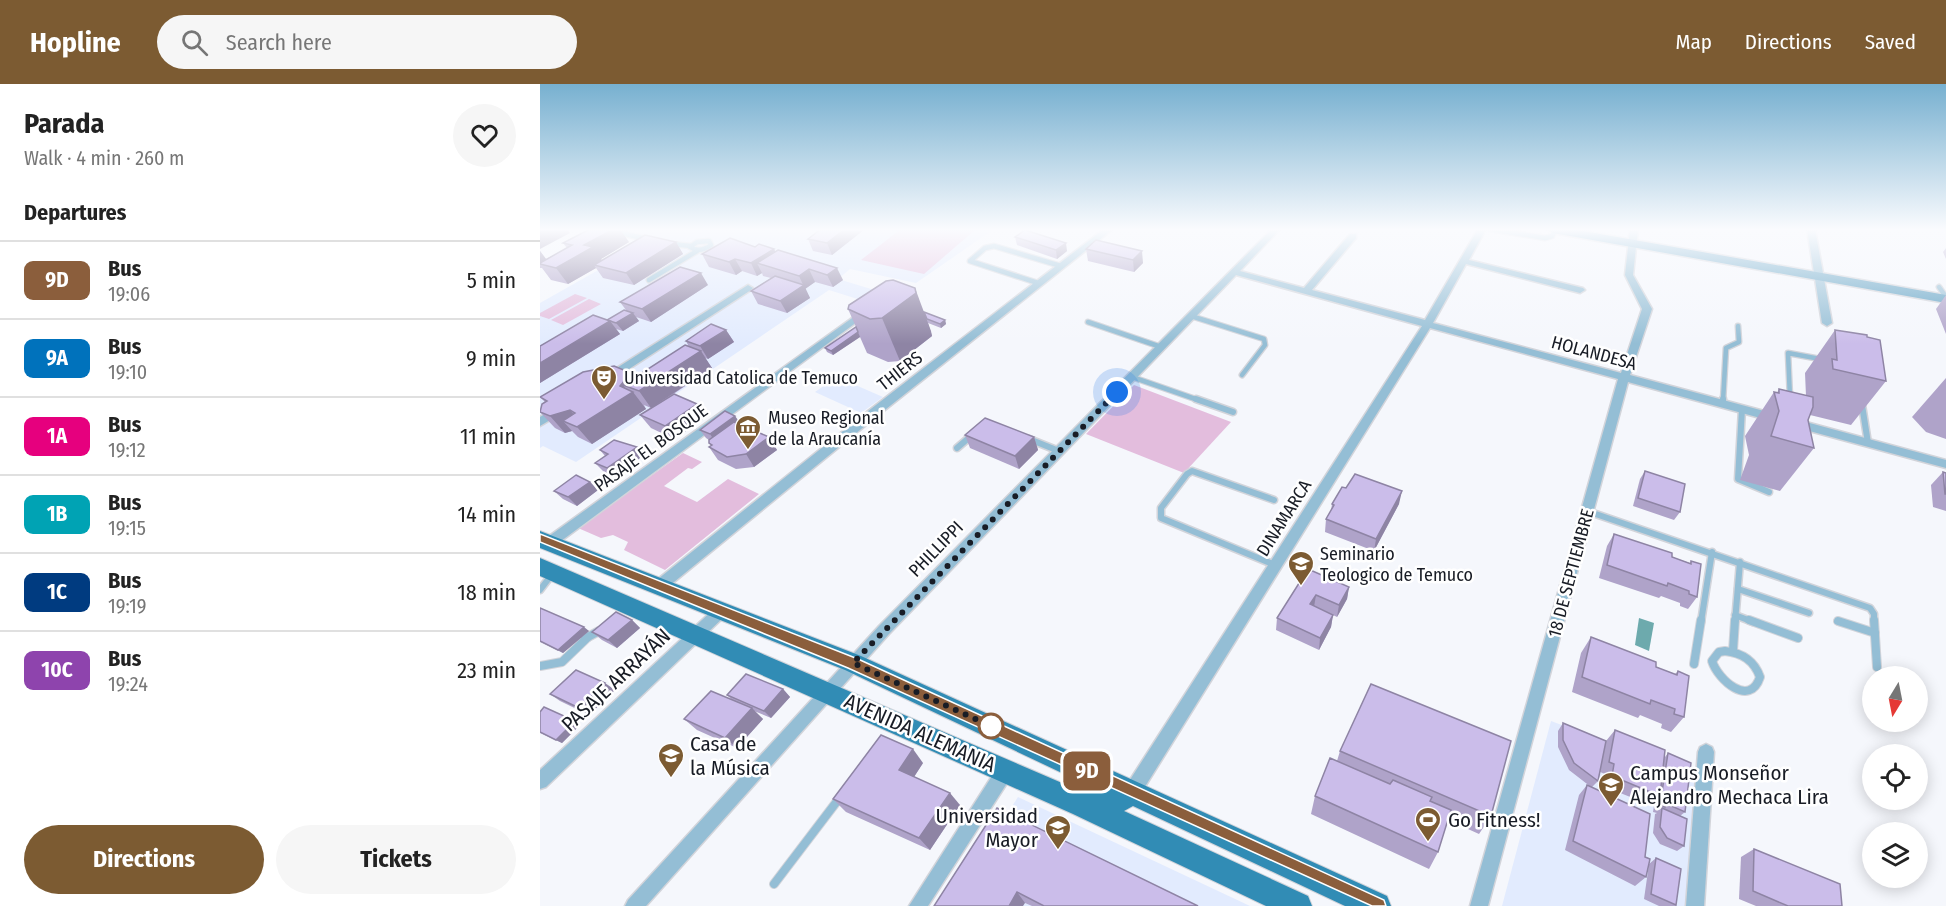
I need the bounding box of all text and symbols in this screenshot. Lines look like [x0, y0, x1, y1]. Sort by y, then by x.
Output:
search box [157, 15, 577, 69]
text: Hopline [30, 26, 121, 59]
icon: search [178, 26, 211, 59]
text: Search here [226, 29, 332, 56]
text: Map [1675, 29, 1712, 55]
text: Directions [1745, 29, 1832, 55]
text: Saved [1865, 29, 1916, 55]
button: heart [453, 104, 516, 167]
text: Parada [24, 107, 104, 140]
text: Walk · 4 min · 260 m [24, 146, 184, 170]
text: Departures [24, 199, 126, 226]
text: Bus [108, 255, 141, 282]
text: 9D [45, 267, 69, 293]
text: 5 min [467, 267, 516, 294]
text: 19:06 [108, 282, 150, 306]
street label: HOLANDESA [1549, 331, 1640, 375]
text: Bus [108, 333, 141, 360]
text: 9A [46, 345, 68, 371]
text: 9 min [466, 345, 516, 372]
street label: THIERS [873, 347, 927, 395]
text: 19:10 [108, 360, 147, 384]
theatre icon: Universidad Catolica de Temuco [589, 363, 619, 401]
place label: Universidad Catolica de Temuco [624, 367, 858, 389]
your location [1102, 377, 1132, 407]
street label: PASAJE EL BOSQUE [590, 399, 712, 497]
place label: Museo Regional de la Araucanía [768, 407, 885, 450]
text: Bus [108, 411, 141, 438]
museum icon: Museo Regional de la Araucanía [733, 413, 763, 451]
text: 1A [47, 423, 67, 449]
text: 11 min [460, 423, 516, 450]
text: 19:12 [108, 438, 146, 462]
street label: DINAMARCA [1252, 475, 1316, 560]
text: Bus [108, 489, 141, 516]
text: 1B [47, 501, 67, 527]
text: 14 min [458, 501, 516, 528]
street label: 18 DE SEPTIEMBRE [1543, 506, 1599, 640]
text: 19:15 [108, 516, 146, 540]
street label: PHILLIPPI [904, 516, 968, 582]
place label: Seminario Teologico de Temuco [1320, 543, 1473, 586]
school or university icon: Seminario Teologico de Temuco [1286, 549, 1316, 587]
text: Bus [108, 567, 141, 594]
text: 1C [47, 579, 67, 605]
text: 18 min [457, 579, 516, 606]
text: 19:19 [108, 594, 146, 618]
street label: PASAJE ARRAYÁN [556, 623, 676, 737]
text: Bus [108, 645, 141, 672]
text: 10C [41, 657, 73, 683]
text: 23 min [457, 657, 516, 684]
north arrow [1862, 666, 1928, 732]
map controls [1862, 666, 1928, 888]
text: 19:24 [108, 672, 148, 696]
street label: AVENIDA ALEMANIA [840, 688, 1000, 778]
unlabelled marker [978, 713, 1004, 739]
place label: Casa de la Música [690, 731, 770, 781]
school or university icon: Casa de la Música [656, 741, 686, 779]
button: locate [1862, 744, 1928, 810]
line badge: 9D [1060, 752, 1114, 790]
text: 9D [1075, 758, 1099, 784]
place label: Campus Monseñor Alejandro Mechaca Lira [1630, 760, 1829, 810]
school or university icon: Campus Monseñor Alejandro Mechaca Lira [1596, 770, 1626, 808]
place label: Universidad Mayor [936, 803, 1039, 853]
sports icon: Go Fitness! [1413, 805, 1443, 843]
place label: Go Fitness! [1448, 807, 1541, 833]
school or university icon: Universidad Mayor [1043, 813, 1073, 851]
button: layers [1862, 822, 1928, 888]
button: Directions [24, 825, 264, 894]
button: Tickets [276, 825, 516, 894]

